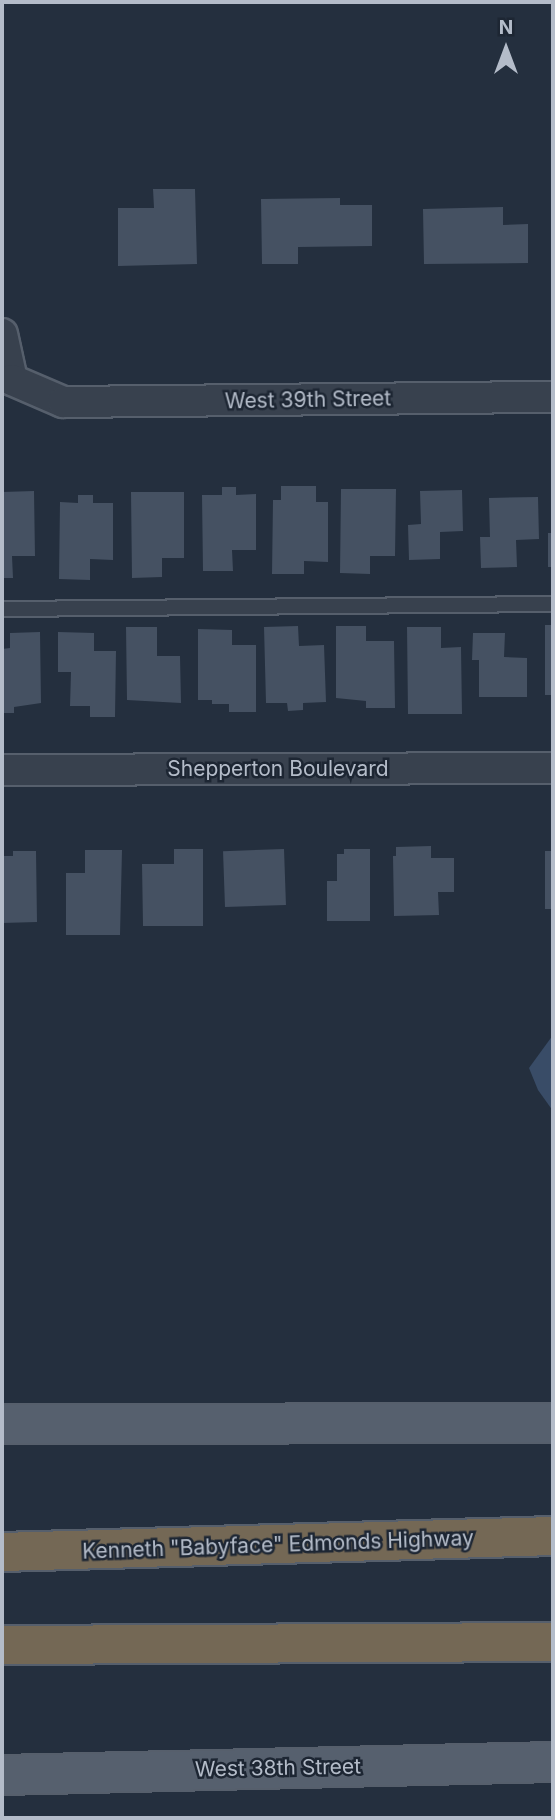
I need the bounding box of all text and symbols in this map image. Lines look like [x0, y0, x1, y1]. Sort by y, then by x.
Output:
north arrow [471, 14, 541, 84]
text: N [499, 16, 513, 39]
street label: West 39th Street [225, 386, 391, 414]
street label: Shepperton Boulevard [167, 756, 389, 782]
street label: Kenneth "Babyface" Edmonds Highway [82, 1526, 474, 1564]
street label: West 38th Street [195, 1754, 361, 1782]

